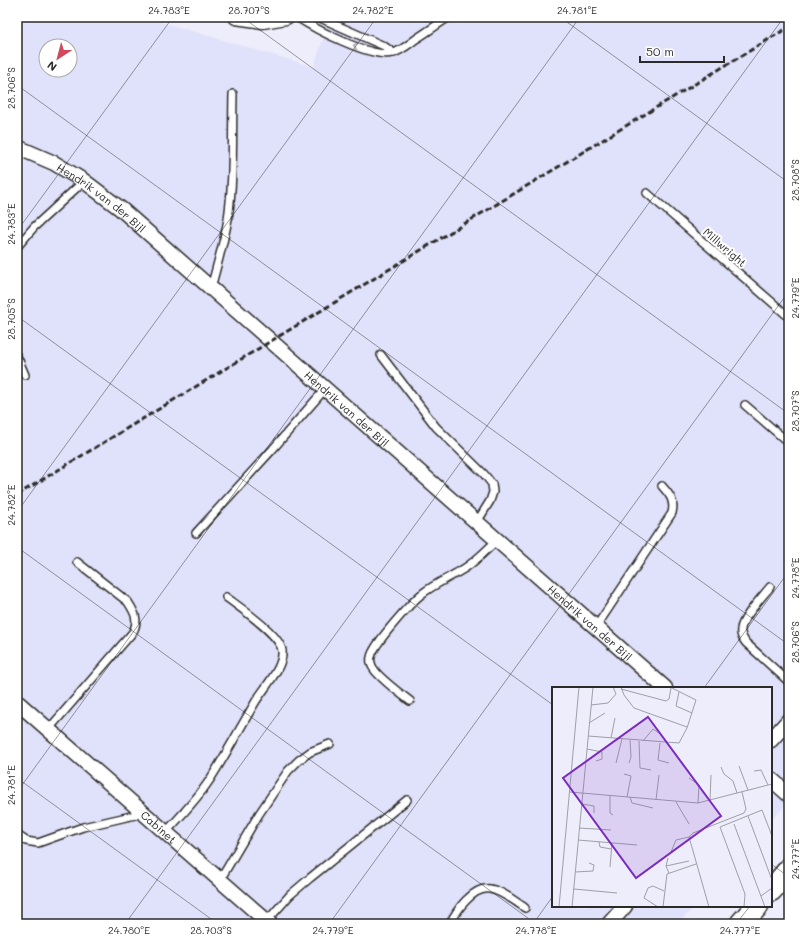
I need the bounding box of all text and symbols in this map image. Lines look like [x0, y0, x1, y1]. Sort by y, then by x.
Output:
text: 24.783°E [148, 3, 190, 17]
text: 28.707°S [228, 3, 270, 17]
text: 24.782°E [352, 3, 394, 17]
text: 24.781°E [557, 3, 597, 17]
north arrow [38, 38, 78, 78]
scale bar [640, 38, 724, 64]
one-way arrow [353, 43, 360, 51]
text: 50 m [646, 43, 674, 59]
text: N [44, 58, 60, 75]
text: 28.706°S [4, 67, 18, 109]
street label: Hendrik van der Bijl [54, 159, 149, 235]
text: 28.708°S [788, 159, 802, 201]
text: 24.783°E [4, 203, 18, 245]
street label: Millwright [700, 224, 750, 270]
text: 24.779°E [788, 277, 802, 319]
text: 28.705°S [4, 298, 18, 340]
street label: Hendrik van der Bijl [302, 367, 393, 449]
text: 28.707°S [788, 390, 802, 432]
text: 24.782°E [4, 484, 18, 526]
text: 24.778°E [788, 557, 802, 599]
street label: Hendrik van der Bijl [545, 581, 636, 664]
text: 28.706°S [788, 621, 802, 663]
inset map [552, 687, 772, 907]
text: 24.781°E [4, 765, 18, 805]
street label: Cabinet [138, 807, 180, 847]
text: 24.777°E [788, 838, 802, 879]
text: 24.780°E [108, 923, 150, 937]
text: 28.703°S [190, 923, 232, 937]
text: 24.779°E [312, 923, 354, 937]
text: 24.778°E [515, 923, 557, 937]
text: 24.777°E [720, 923, 761, 937]

